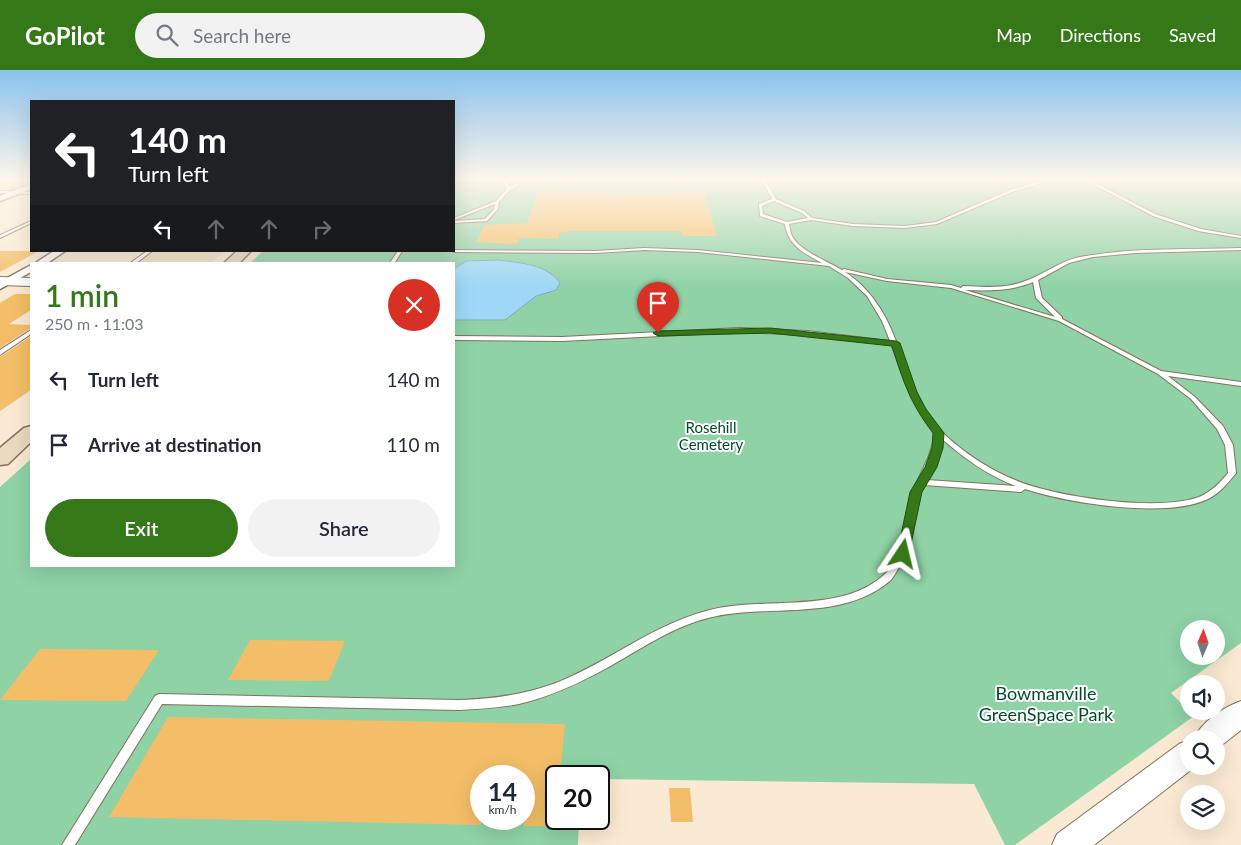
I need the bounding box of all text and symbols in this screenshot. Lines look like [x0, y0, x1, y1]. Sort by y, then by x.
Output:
search box [135, 13, 485, 58]
text: GoPilot [25, 21, 105, 50]
icon: search [153, 21, 181, 49]
text: Search here [193, 24, 291, 47]
text: Map [996, 24, 1032, 46]
text: Directions [1060, 24, 1141, 46]
text: Saved [1169, 24, 1216, 46]
text: 140 m [128, 118, 227, 160]
icon: left [45, 120, 110, 185]
text: Turn left [128, 160, 209, 187]
icon: left [149, 215, 177, 243]
icon: ahead [202, 215, 230, 243]
icon: ahead [255, 215, 283, 243]
icon: right [308, 215, 336, 243]
text: 1 min [45, 277, 119, 313]
button: close [388, 279, 440, 331]
pin [637, 282, 679, 333]
icon: arrive [644, 289, 672, 317]
text: 250 m · 11:03 [45, 314, 144, 333]
icon: left [45, 366, 73, 394]
text: Turn left [88, 368, 159, 391]
text: 140 m [386, 368, 440, 391]
park label: Rosehill Cemetery [679, 418, 743, 453]
icon: arrive [45, 431, 73, 459]
text: Arrive at destination [88, 433, 261, 456]
text: 110 m [386, 433, 440, 456]
button: Exit [45, 499, 238, 557]
button: Share [248, 499, 440, 557]
position arrow [876, 527, 928, 579]
north arrow [1180, 620, 1225, 665]
map controls [1180, 620, 1225, 830]
button: sound [1180, 675, 1225, 720]
park label: Bowmanville GreenSpace Park [979, 682, 1114, 725]
button: search [1180, 730, 1225, 775]
speed limit sign: 20 [545, 765, 610, 830]
text: 14 [488, 776, 517, 806]
button: layers [1180, 785, 1225, 830]
text: km/h [488, 802, 517, 817]

